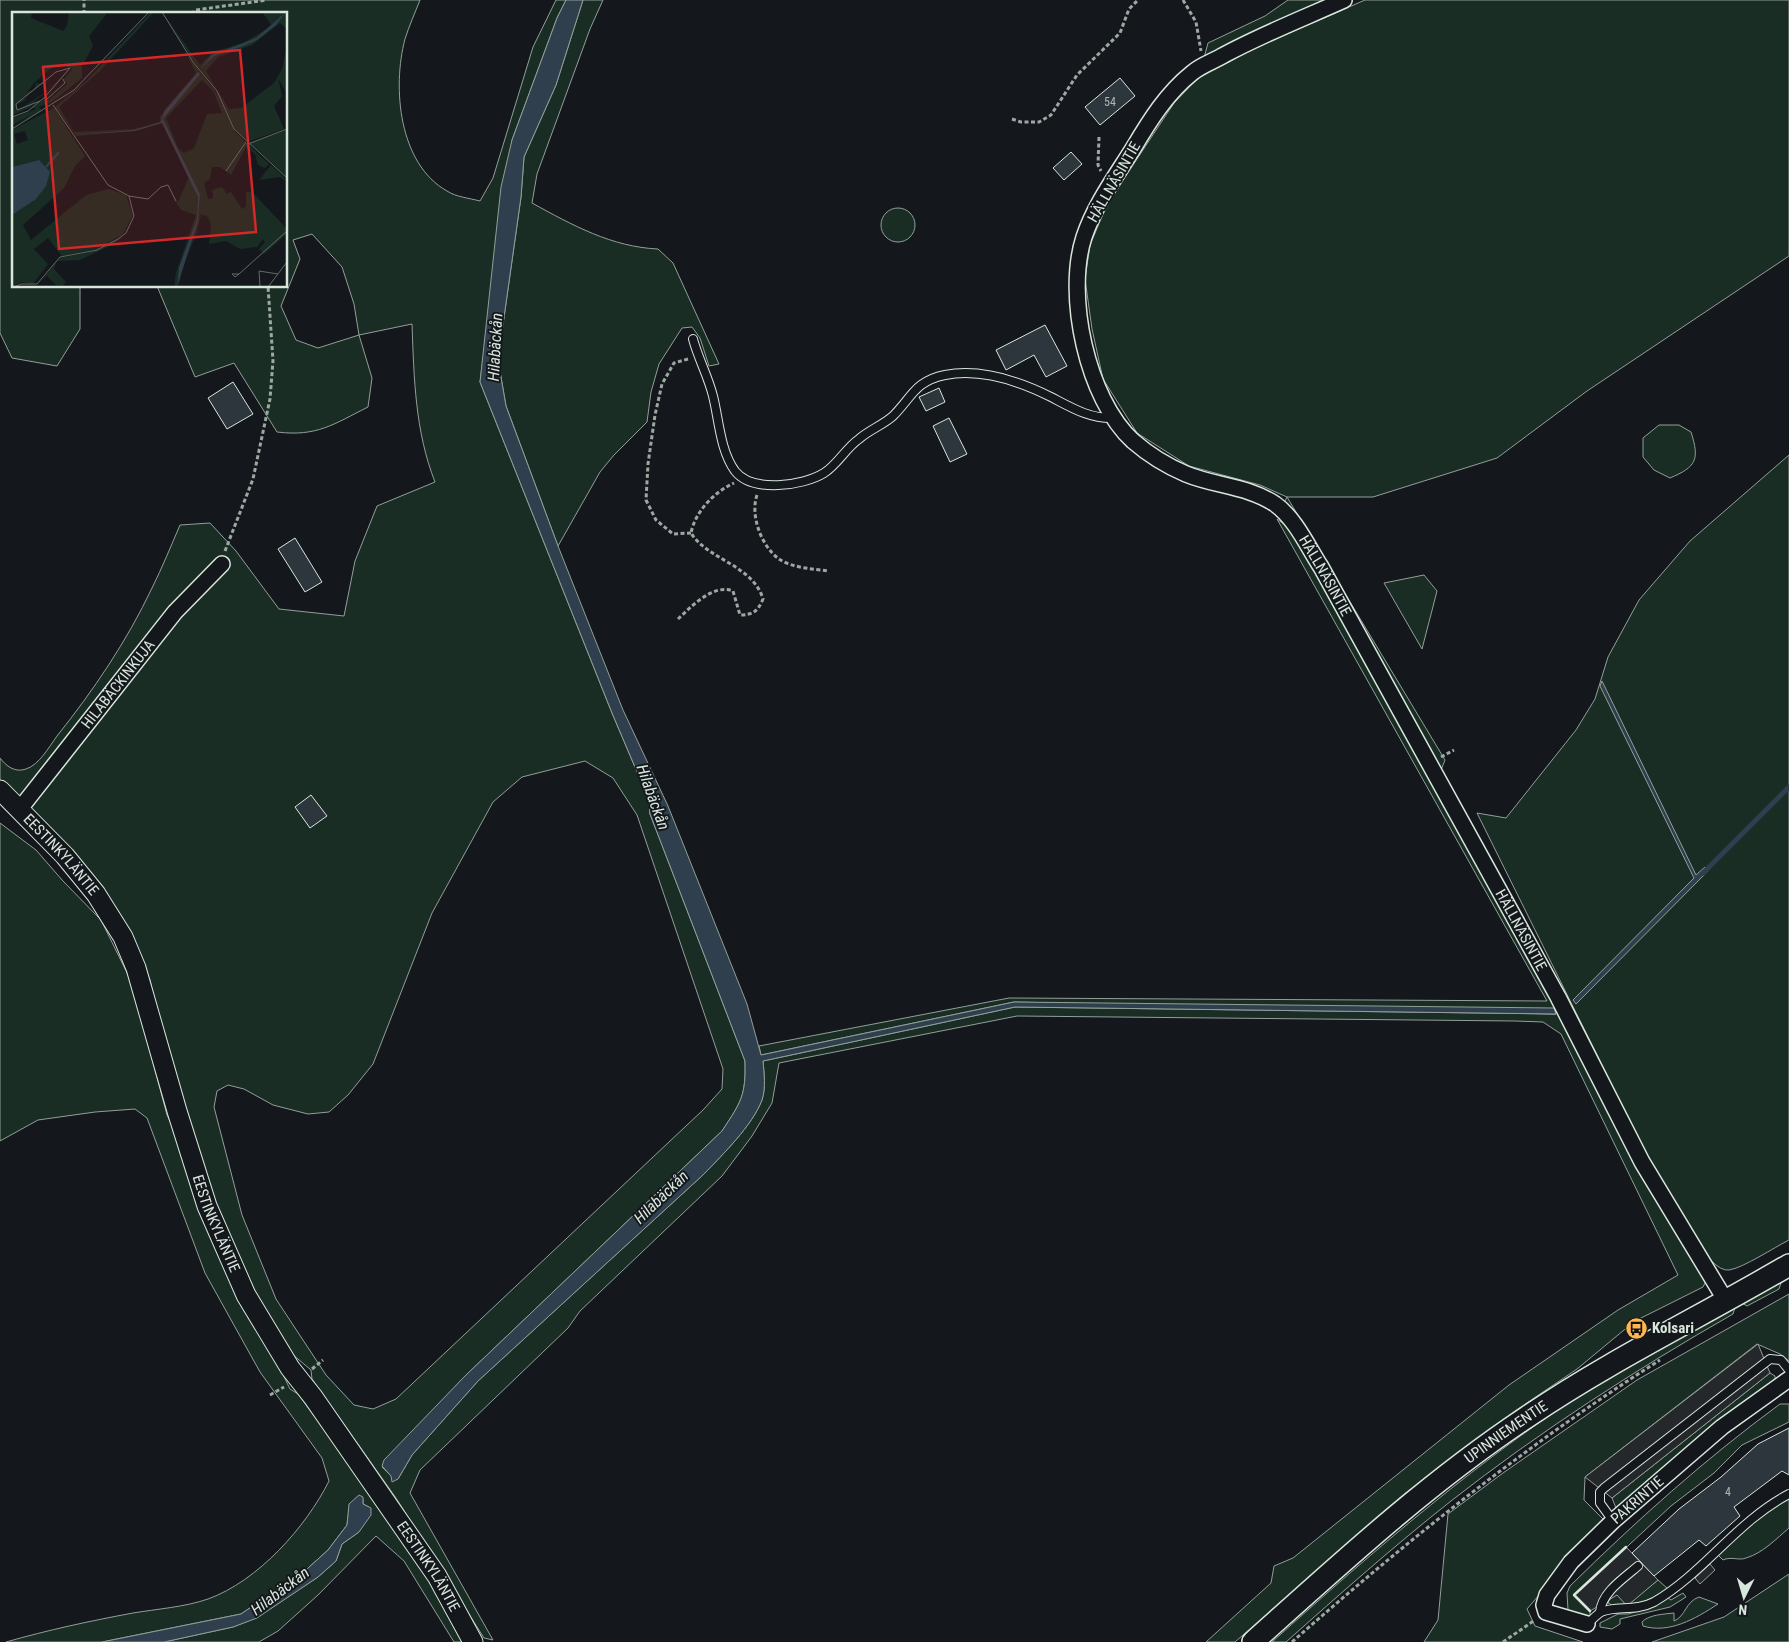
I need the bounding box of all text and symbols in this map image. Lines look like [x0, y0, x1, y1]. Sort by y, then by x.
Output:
inset map [12, 12, 288, 288]
house number: 54 [1104, 95, 1116, 109]
street label: HÄLLNÄSINTIE [1084, 139, 1144, 225]
water label: Hilabäckån [484, 312, 506, 382]
street label: HÄLLNÄSINTIE [1295, 532, 1355, 619]
street label: HILABÄCKINKUJA [78, 636, 159, 732]
water label: Hilabäckån [632, 762, 674, 832]
street label: EESTINKYLÄNTIE [20, 810, 102, 899]
street label: HÄLLNÄSINTIE [1491, 886, 1551, 974]
water label: Hilabäckån [630, 1166, 692, 1228]
street label: EESTINKYLÄNTIE [189, 1172, 244, 1275]
bus stop icon: Kolsari [1624, 1316, 1648, 1340]
place label: Kolsari [1652, 1319, 1694, 1337]
street label: UPINNIEMENTIE [1461, 1397, 1551, 1467]
street label: PAKRINTIE [1607, 1472, 1667, 1528]
house number: 4 [1725, 1485, 1731, 1499]
street label: EESTINKYLÄNTIE [393, 1518, 464, 1615]
water label: Hilabäckån [247, 1563, 313, 1619]
north arrow [1719, 1572, 1769, 1622]
text: N [1738, 1602, 1748, 1618]

